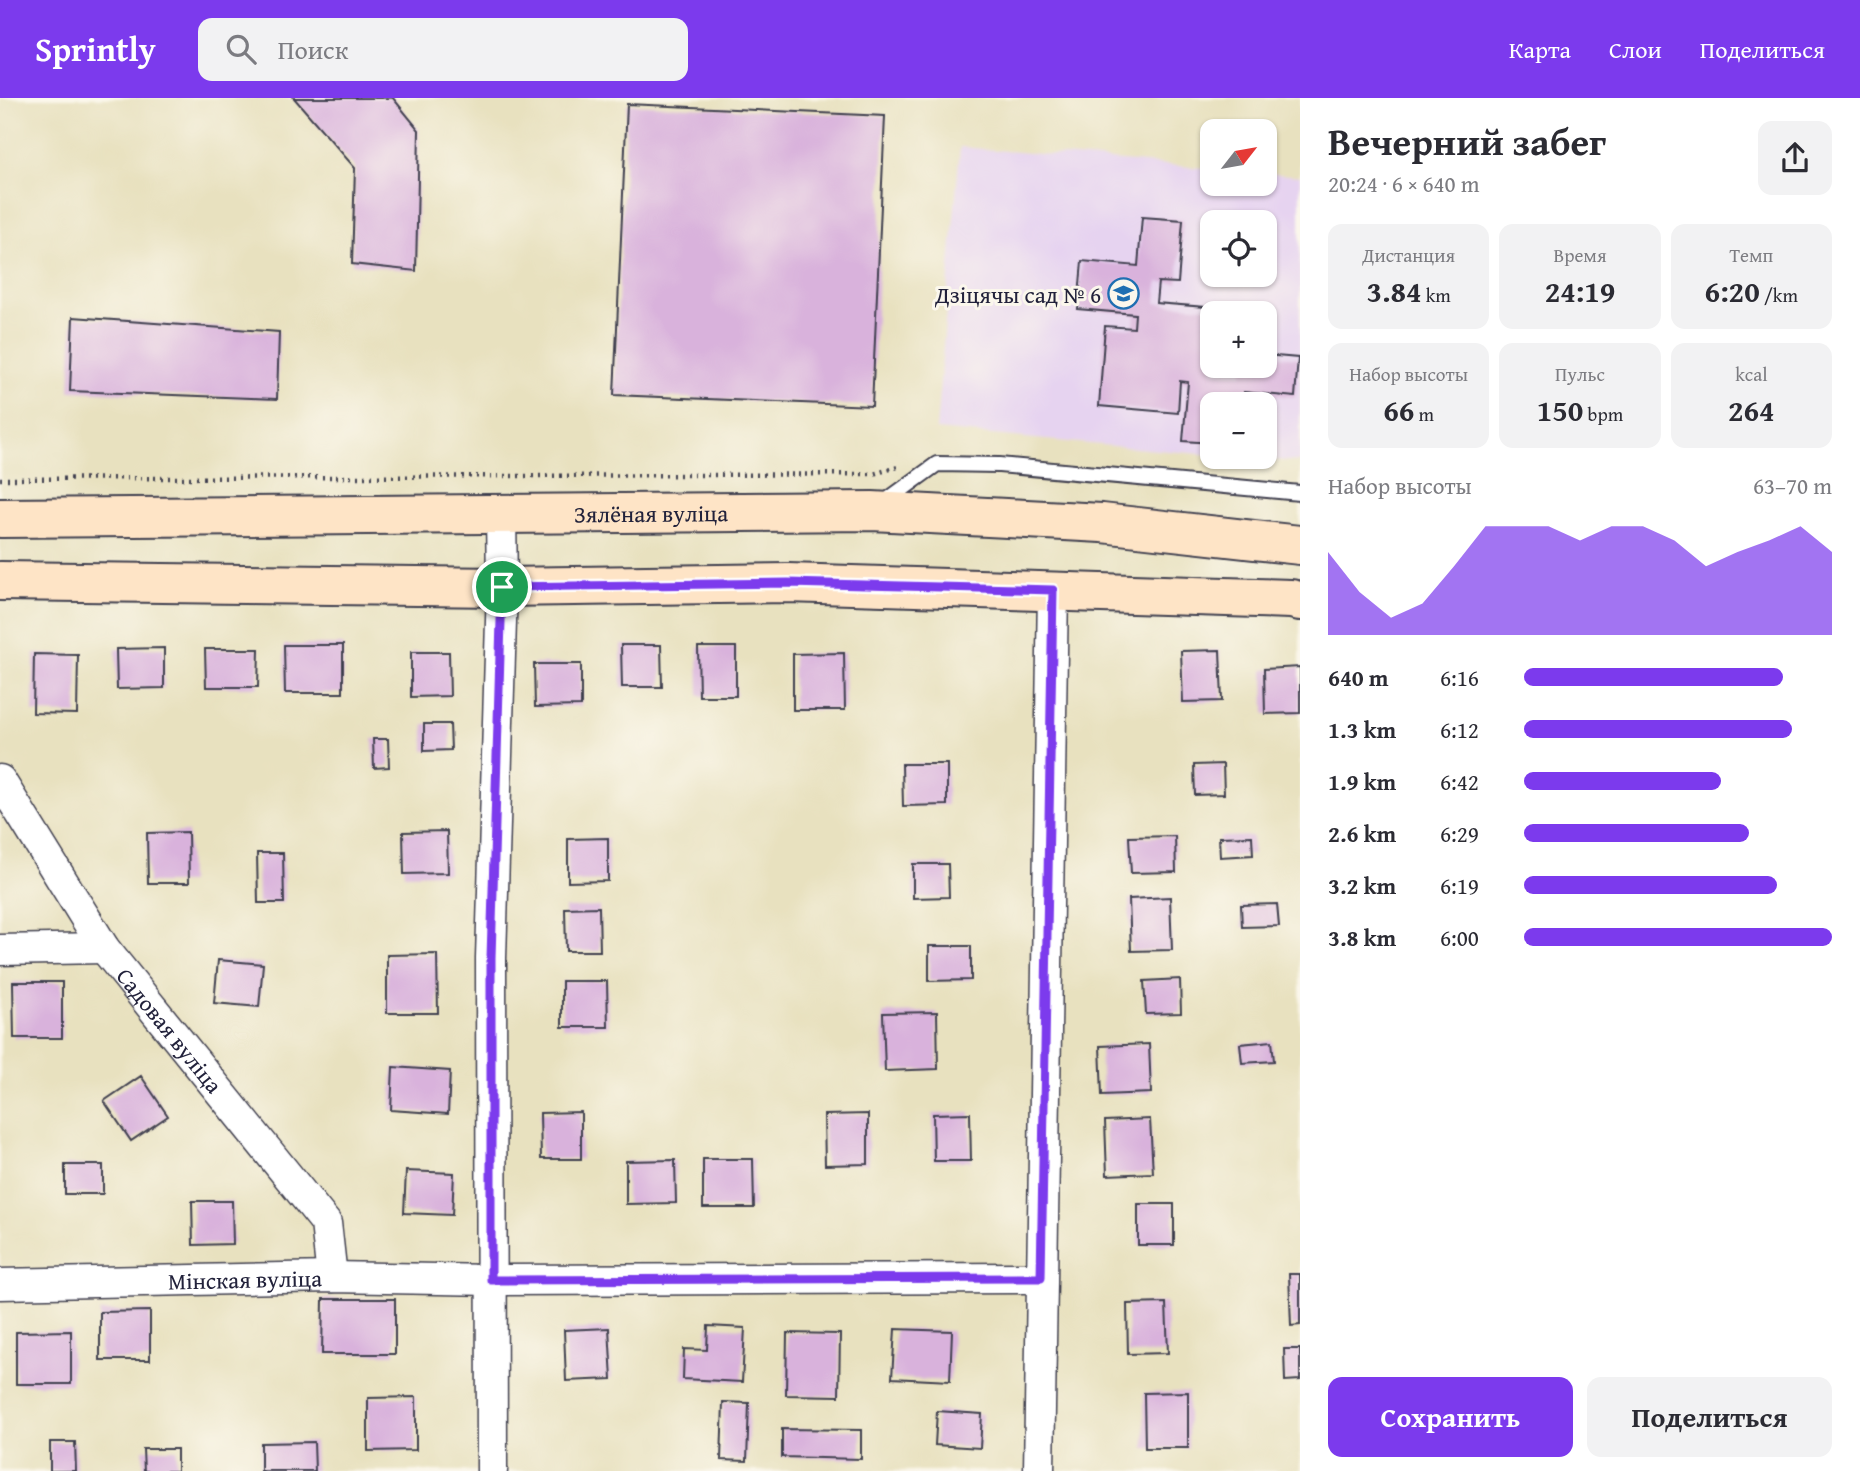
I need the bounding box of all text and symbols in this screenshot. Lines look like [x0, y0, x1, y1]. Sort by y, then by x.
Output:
search box [198, 18, 688, 81]
text: Sprintly [35, 25, 156, 73]
icon: search [222, 30, 260, 68]
text: Поиск [278, 30, 348, 69]
text: Карта [1509, 32, 1571, 67]
text: Слои [1609, 32, 1662, 67]
text: Поделиться [1700, 32, 1825, 67]
text: Вечерний забег [1328, 113, 1606, 169]
north arrow [1200, 119, 1278, 196]
map controls [1200, 119, 1277, 469]
button: share [1758, 121, 1832, 195]
text: 20:24 · 6 × 640 m [1328, 167, 1480, 200]
button: locate [1200, 210, 1277, 287]
text: Дистанция [1362, 241, 1455, 269]
text: Время [1553, 241, 1607, 269]
text: Темп [1729, 241, 1773, 269]
text: 3.84 [1366, 269, 1422, 313]
text: 24:19 [1545, 269, 1615, 313]
text: 6:20 [1705, 269, 1760, 313]
school or university icon: Дзіцячы сад № 6 [1107, 277, 1141, 311]
place label: Дзіцячы сад № 6 [934, 278, 1101, 311]
text: km [1422, 281, 1451, 309]
text: /km [1760, 281, 1798, 309]
button: + [1200, 301, 1277, 378]
text: Набор высоты [1349, 360, 1468, 388]
text: Пульс [1555, 360, 1605, 388]
text: kcal [1735, 360, 1768, 388]
text: 66 [1383, 388, 1414, 432]
text: 150 [1537, 388, 1583, 432]
text: 264 [1728, 388, 1775, 432]
button: − [1200, 392, 1277, 469]
text: m [1414, 400, 1434, 428]
text: bpm [1583, 400, 1623, 428]
text: Набор высоты [1328, 469, 1472, 502]
text: 63–70 m [1753, 469, 1832, 502]
street label: Зялёная вуліца [574, 496, 728, 530]
pin [472, 557, 532, 617]
icon: arrive [483, 568, 521, 606]
text: 640 m [1328, 661, 1389, 694]
text: 6:16 [1440, 661, 1479, 694]
text: 1.3 km [1328, 713, 1396, 746]
text: 6:12 [1440, 713, 1479, 746]
text: 1.9 km [1328, 765, 1396, 798]
text: 6:42 [1440, 765, 1479, 798]
text: 2.6 km [1328, 817, 1396, 850]
text: 6:29 [1440, 817, 1479, 850]
text: 3.2 km [1328, 869, 1396, 902]
text: 6:19 [1440, 869, 1479, 902]
text: 3.8 km [1328, 921, 1396, 954]
text: 6:00 [1440, 921, 1479, 954]
street label: Садовая вуліца [109, 960, 231, 1100]
street label: Мінская вуліца [168, 1261, 322, 1297]
button: Сохранить [1328, 1377, 1573, 1457]
button: Поделиться [1587, 1377, 1832, 1457]

